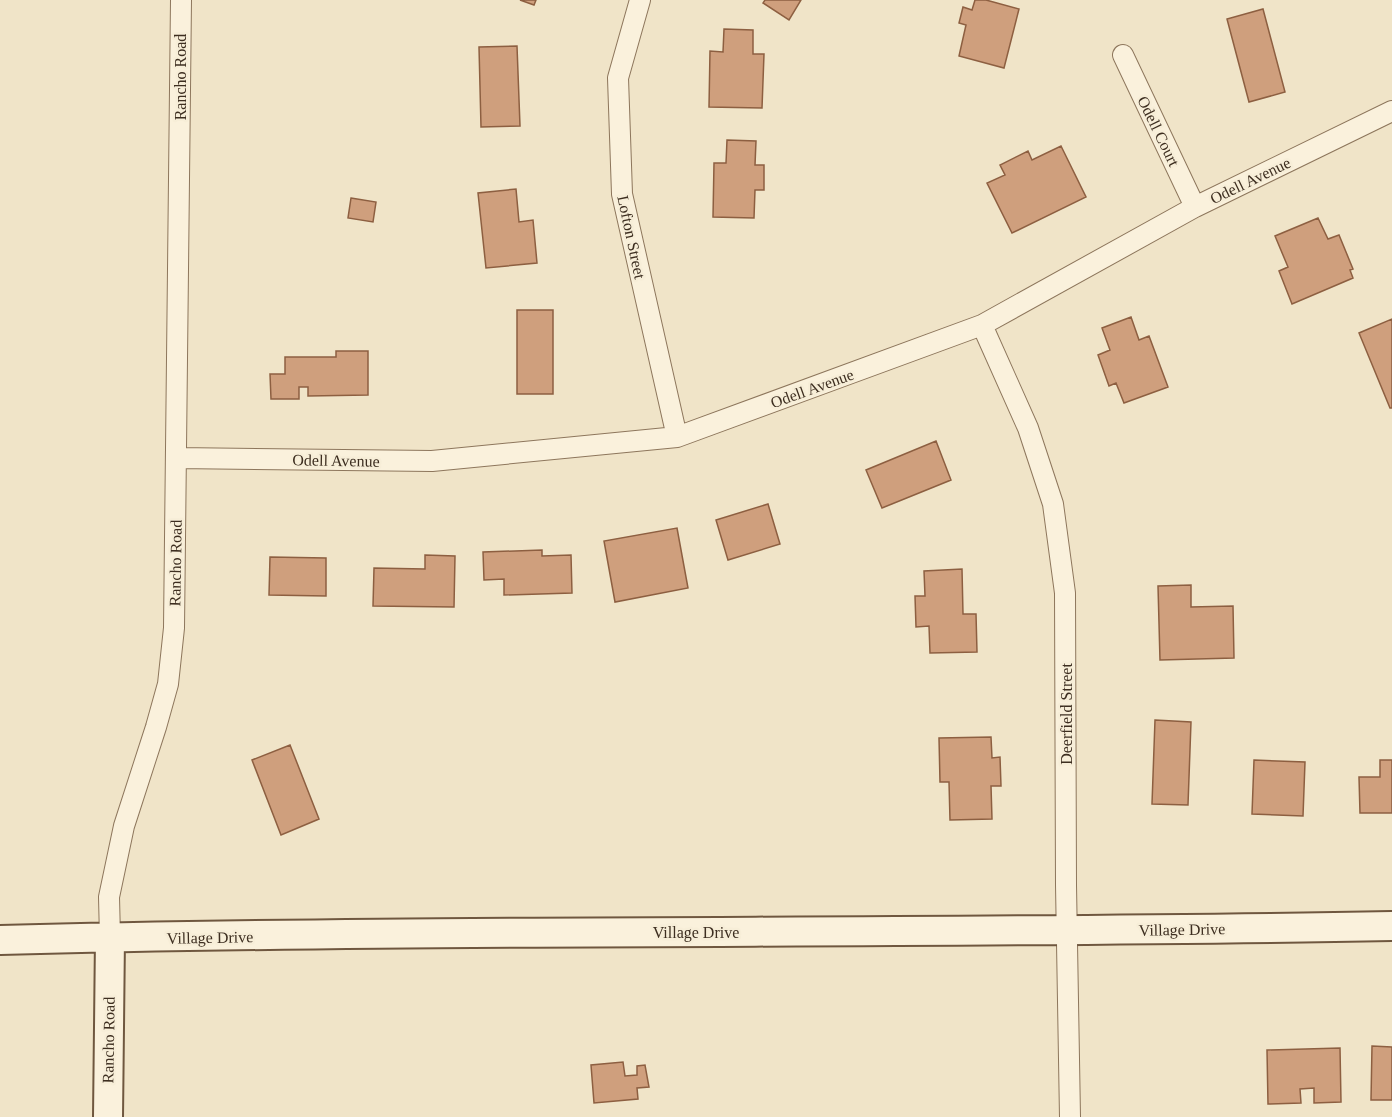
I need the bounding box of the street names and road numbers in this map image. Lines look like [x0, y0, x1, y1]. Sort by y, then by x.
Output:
street label: Rancho Road [172, 34, 189, 120]
street label: Odell Court [1134, 93, 1183, 170]
street label: Odell Avenue [1207, 154, 1293, 207]
street label: Lofton Street [614, 194, 649, 281]
street label: Odell Avenue [768, 366, 856, 411]
street label: Odell Avenue [292, 451, 380, 470]
street label: Rancho Road [166, 520, 185, 606]
street label: Deerfield Street [1058, 663, 1075, 765]
street label: Village Drive [1139, 920, 1225, 940]
street label: Village Drive [653, 924, 739, 942]
street label: Village Drive [167, 928, 253, 948]
street label: Rancho Road [99, 997, 118, 1083]

